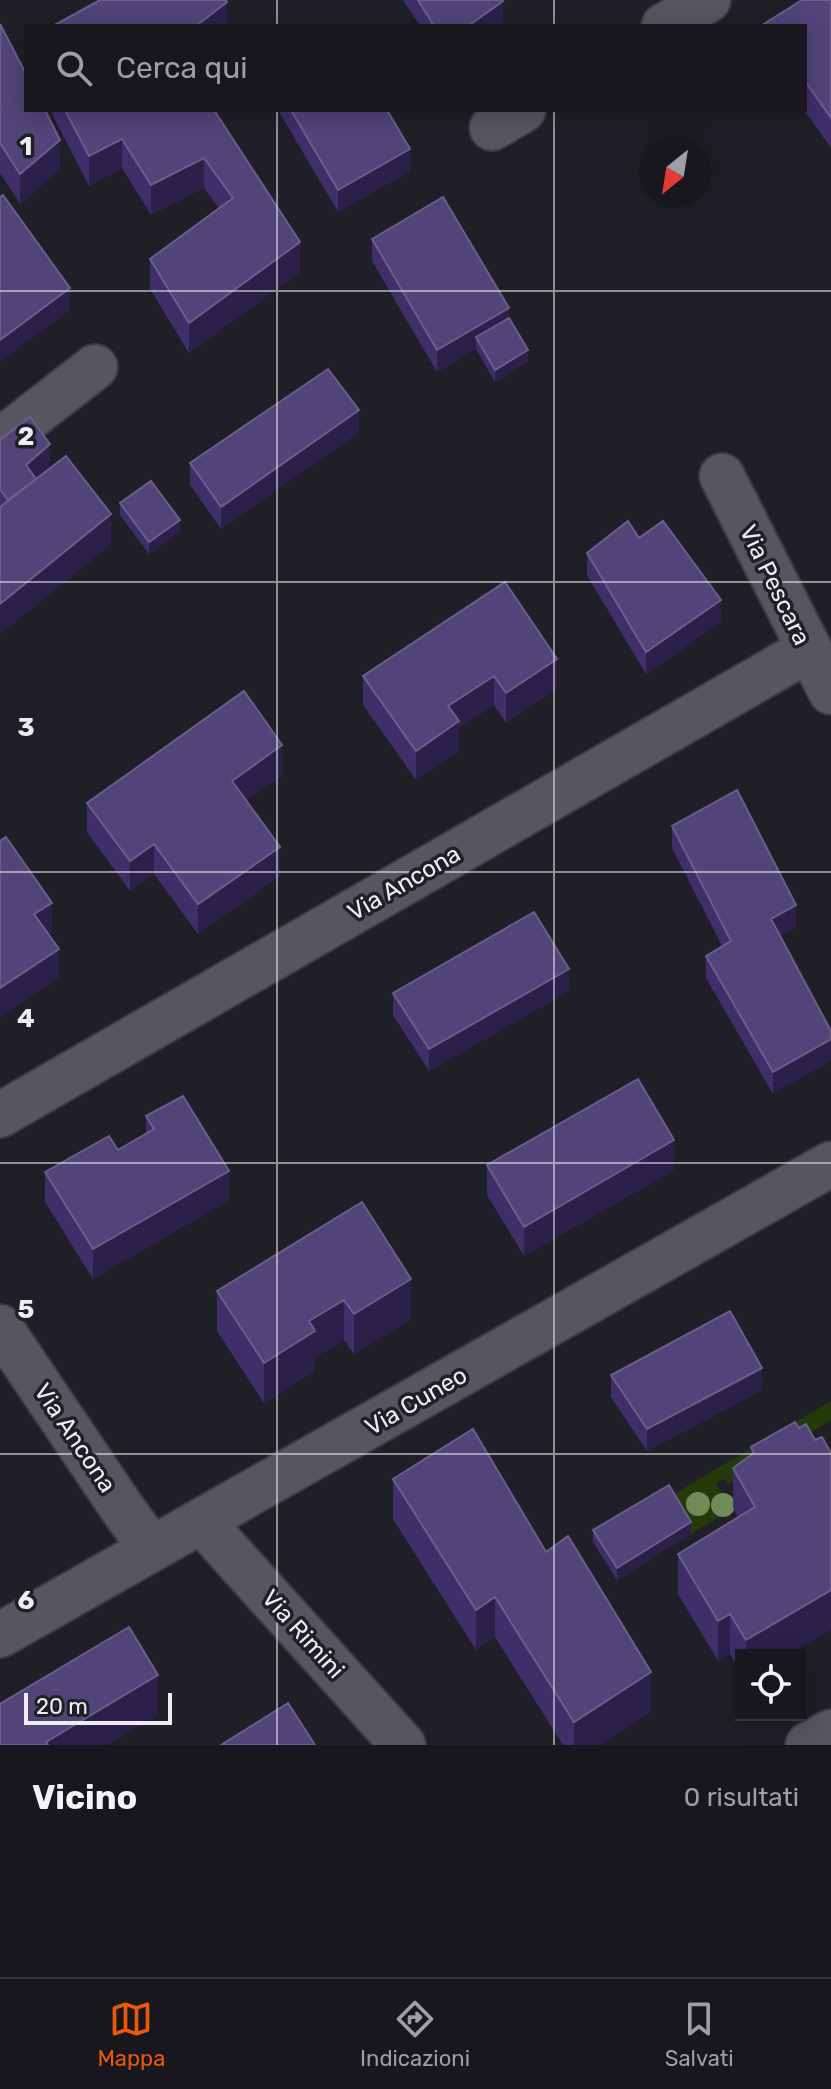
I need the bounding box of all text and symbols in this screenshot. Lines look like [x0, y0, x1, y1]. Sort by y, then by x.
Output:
search box [24, 24, 807, 112]
icon: search [52, 46, 96, 90]
text: Cerca qui [116, 50, 248, 86]
text: 1 [20, 131, 32, 162]
north arrow [639, 136, 711, 208]
text: 2 [18, 421, 34, 452]
street label: Via Pescara [734, 520, 816, 650]
text: 3 [17, 712, 35, 743]
street label: Via Ancona [343, 840, 465, 926]
text: 4 [17, 1003, 35, 1034]
text: 5 [18, 1294, 34, 1325]
street label: Via Cuneo [360, 1361, 472, 1441]
street label: Via Ancona [28, 1378, 122, 1498]
street label: Via Rimini [256, 1584, 350, 1684]
text: 6 [18, 1585, 35, 1616]
map controls [735, 1649, 807, 1721]
button: locate [735, 1649, 807, 1721]
scale bar [24, 1689, 172, 1725]
text: 20 m [36, 1693, 88, 1720]
text: Vicino [32, 1777, 137, 1818]
text: 0 risultati [684, 1782, 799, 1813]
tab: Mappa [97, 1997, 165, 2072]
tab: Indicazioni [360, 1997, 470, 2072]
tab: Salvati [665, 1997, 734, 2072]

